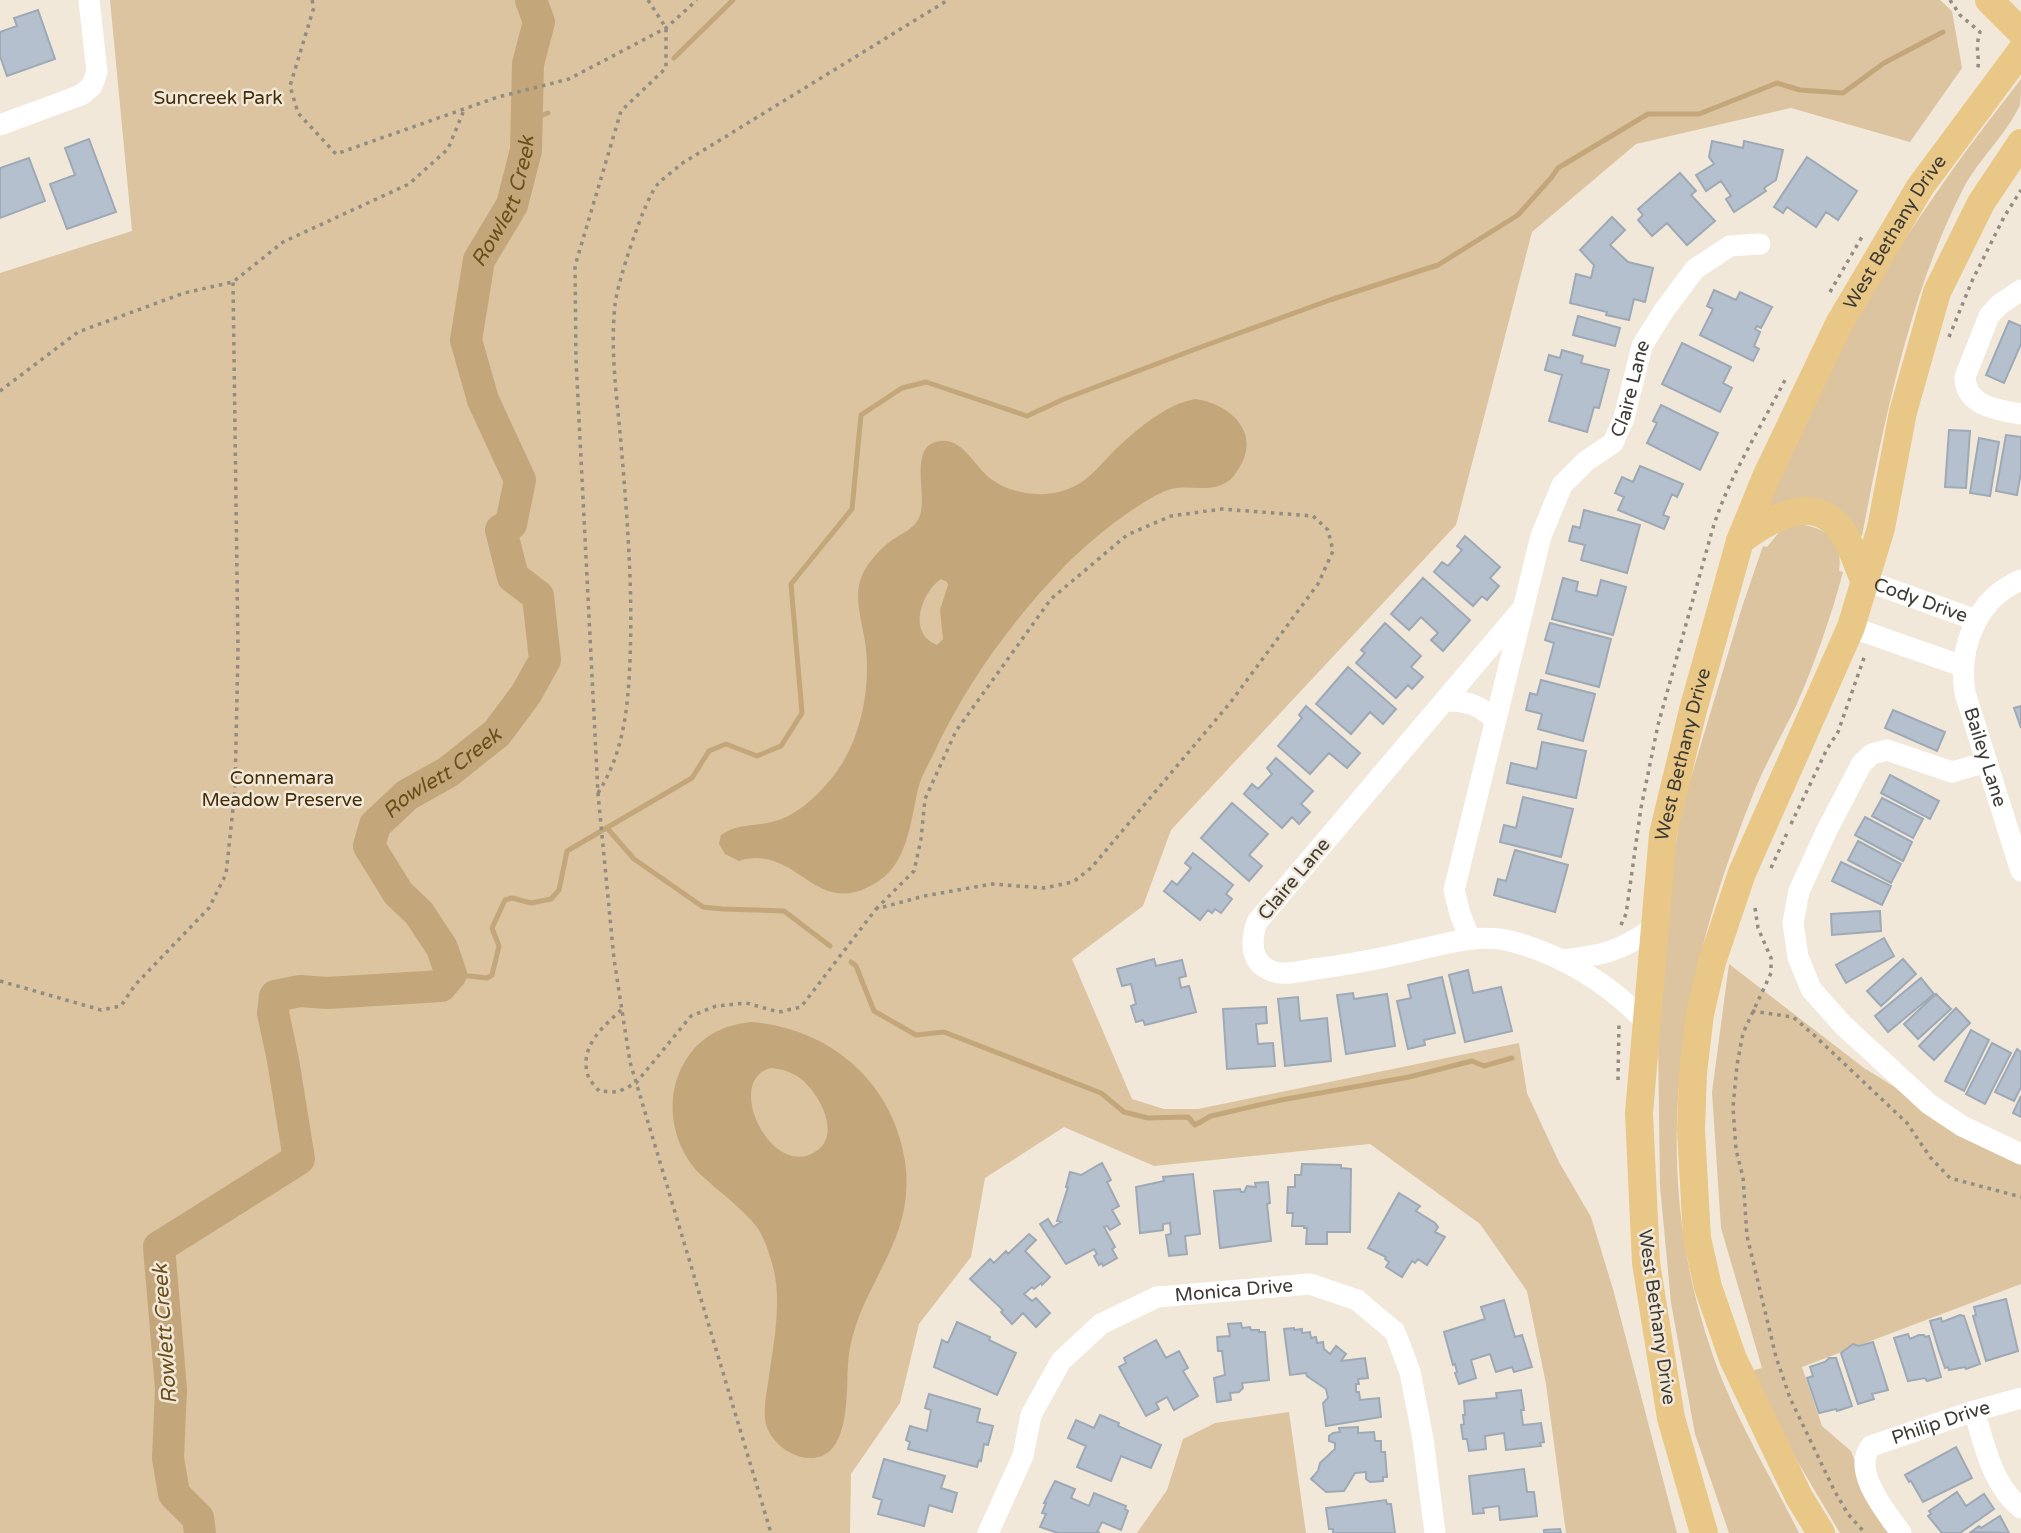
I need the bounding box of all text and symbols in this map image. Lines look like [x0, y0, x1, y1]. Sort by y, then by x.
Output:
park label: Suncreek Park [153, 87, 283, 109]
water label: Rowlett Creek [465, 134, 539, 271]
street label: West Bethany Drive [1839, 151, 1951, 313]
street label: Claire Lane [1606, 335, 1654, 441]
street label: Cody Drive [1870, 573, 1971, 627]
street label: West Bethany Drive [1651, 665, 1715, 843]
street label: Bailey Lane [1959, 705, 2011, 810]
water label: Rowlett Creek [377, 721, 507, 824]
park label: Connemara Meadow Preserve [201, 767, 363, 811]
street label: Claire Lane [1253, 834, 1335, 924]
street label: West Bethany Drive [1634, 1228, 1680, 1406]
water label: Rowlett Creek [148, 1262, 182, 1405]
street label: Monica Drive [1174, 1274, 1294, 1306]
street label: Philip Drive [1889, 1396, 1992, 1449]

